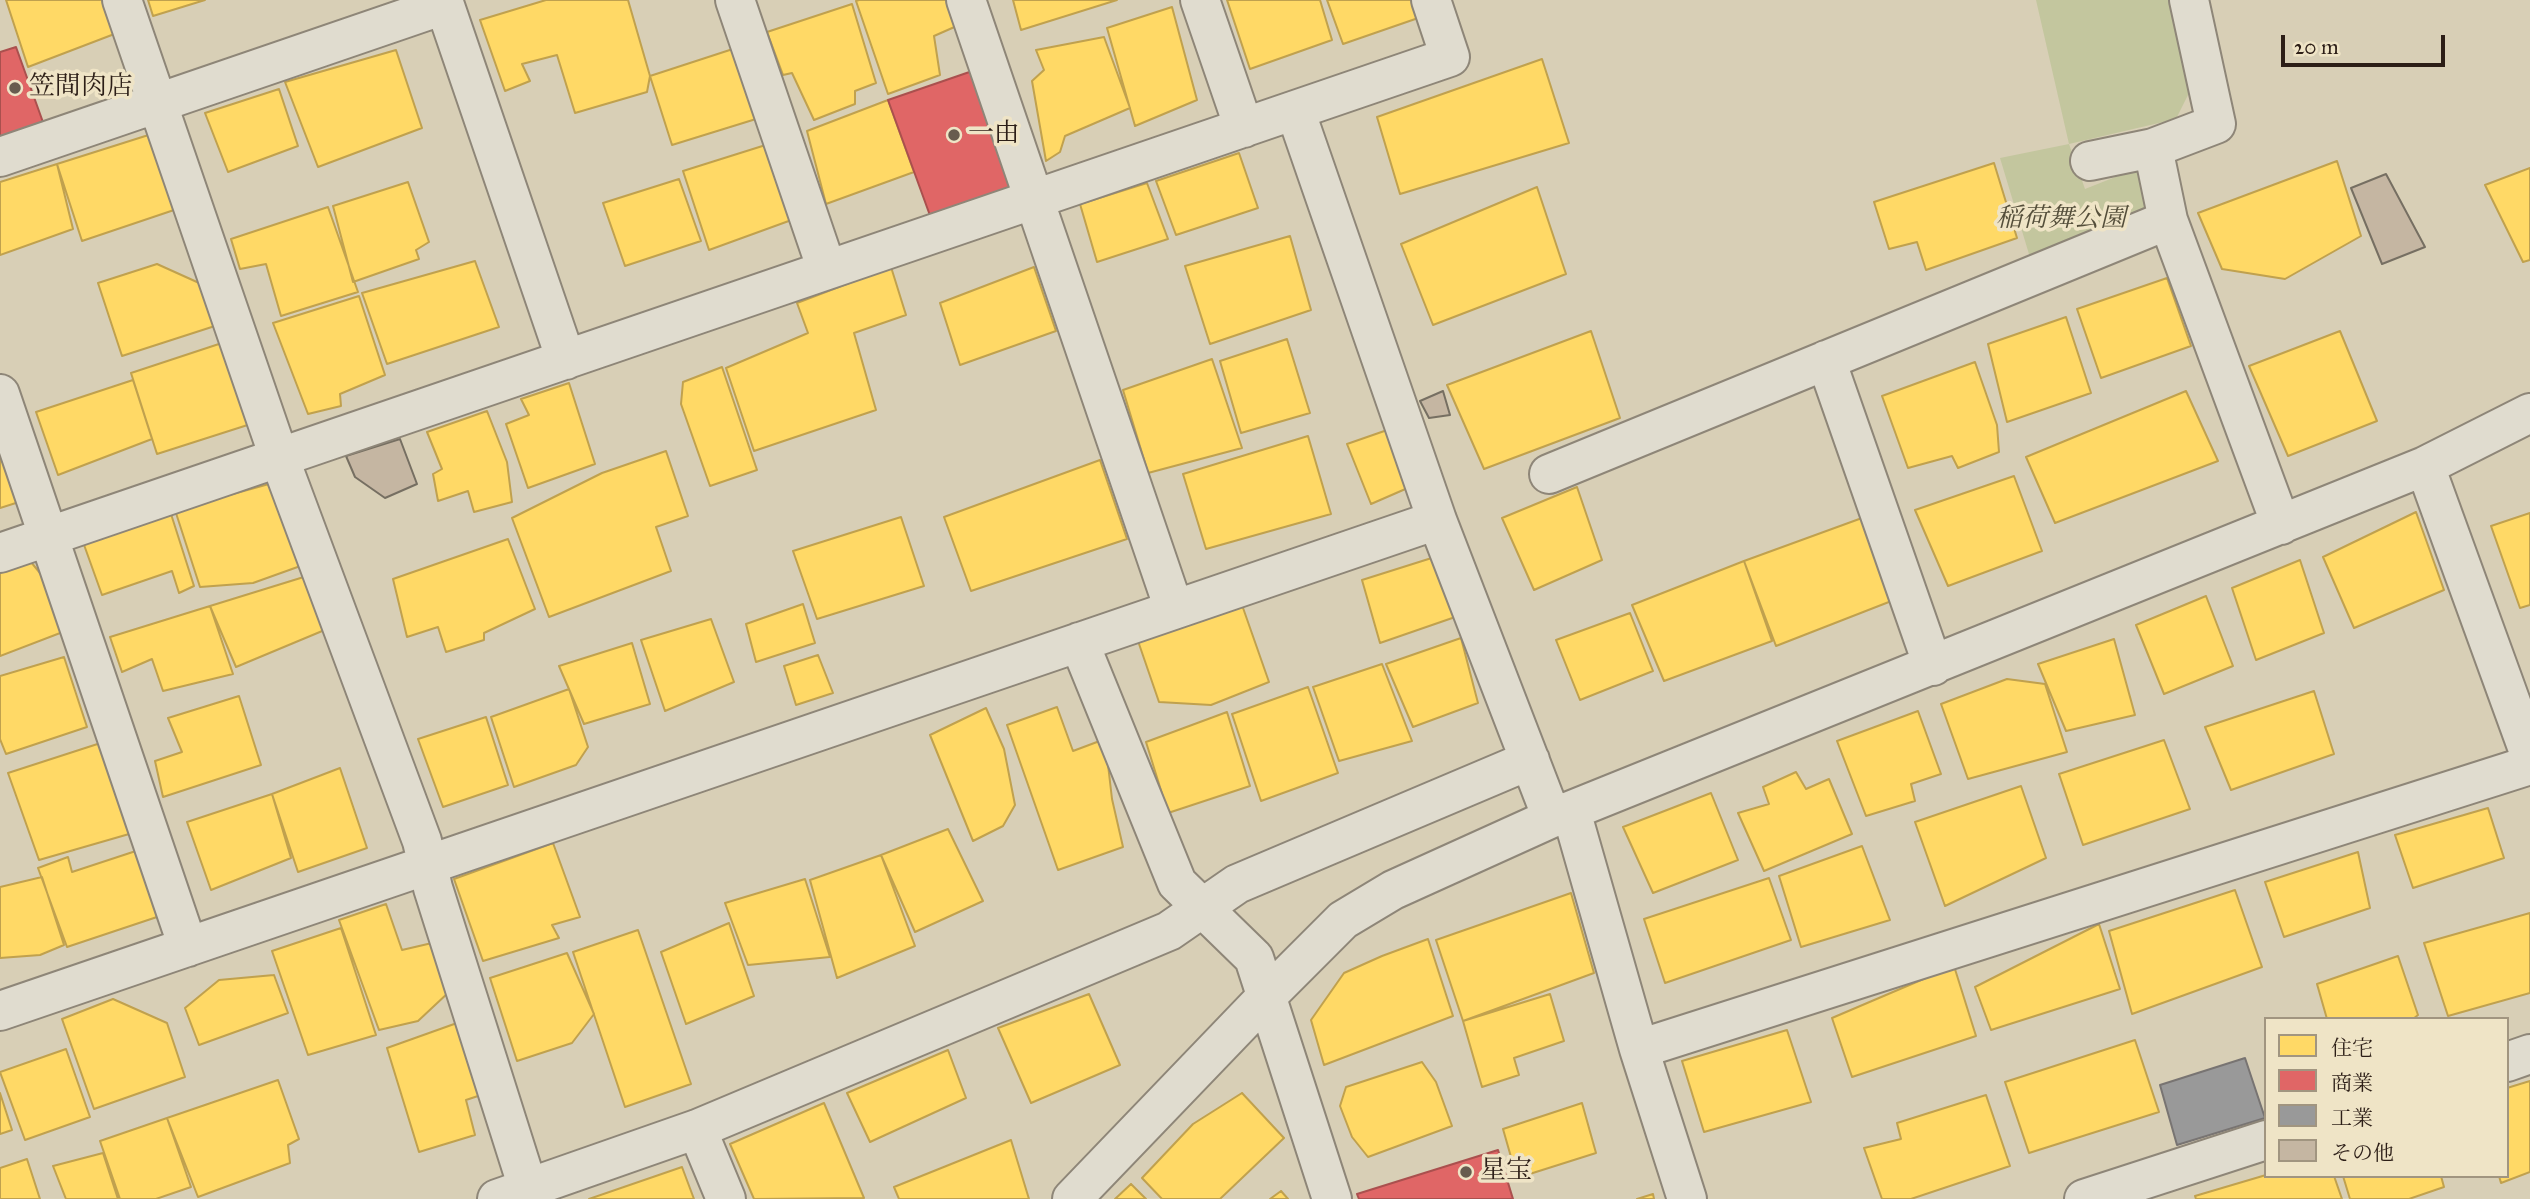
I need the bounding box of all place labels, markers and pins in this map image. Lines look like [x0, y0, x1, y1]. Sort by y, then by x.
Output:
place label: 笠間肉店 [29, 72, 133, 104]
marker: 笠間肉店 [7, 80, 23, 96]
place label: 一由 [968, 119, 1020, 151]
marker: 一由 [946, 127, 962, 143]
place label: 星宝 [1480, 1156, 1532, 1188]
marker: 星宝 [1458, 1164, 1474, 1180]

